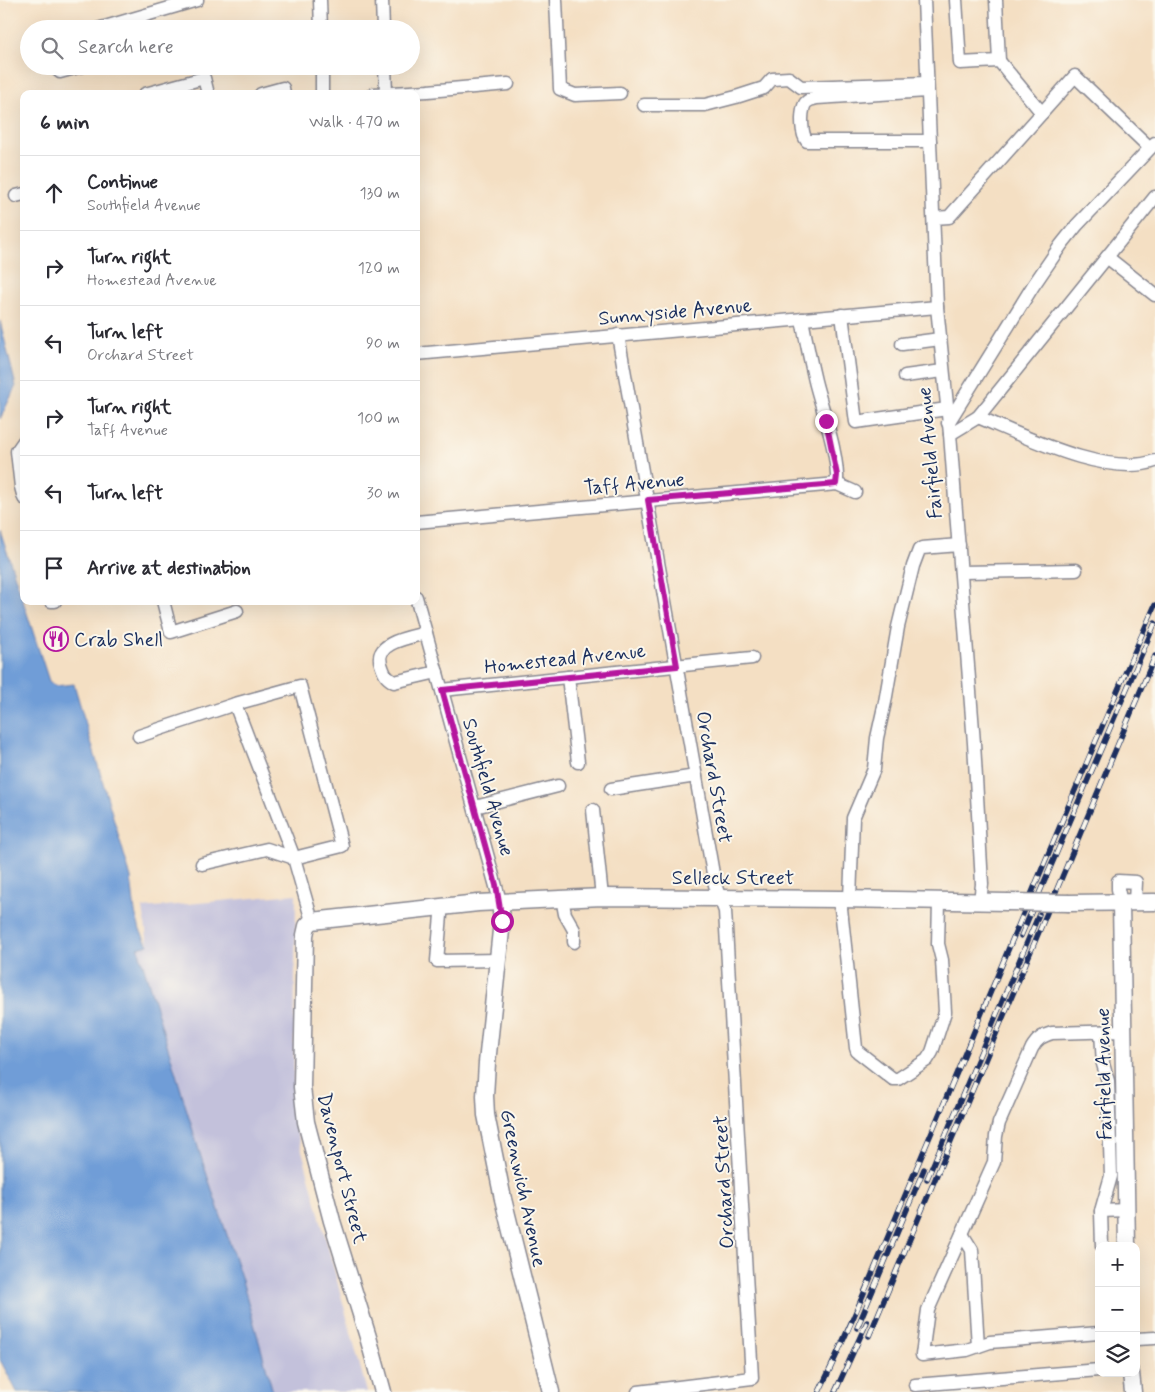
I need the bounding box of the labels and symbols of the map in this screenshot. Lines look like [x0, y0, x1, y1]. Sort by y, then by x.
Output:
street label: Sunnyside Avenue [597, 292, 753, 333]
street label: Fairfield Avenue [911, 386, 950, 520]
route end [815, 410, 838, 433]
street label: Taff Avenue [583, 467, 686, 502]
restaurant icon: Crab Shell [43, 626, 69, 652]
place label: Crab Shell [74, 627, 163, 654]
street label: Homestead Avenue [483, 638, 647, 681]
street label: Orchard Street [689, 709, 738, 845]
street label: Southfield Avenue [455, 715, 520, 859]
street label: Selleck Street [672, 865, 794, 892]
route start [491, 910, 514, 933]
street label: Fairfield Avenue [1090, 1008, 1119, 1140]
street label: Davenport Street [310, 1090, 373, 1247]
street label: Greenwich Avenue [493, 1107, 552, 1270]
street label: Orchard Street [708, 1114, 741, 1249]

